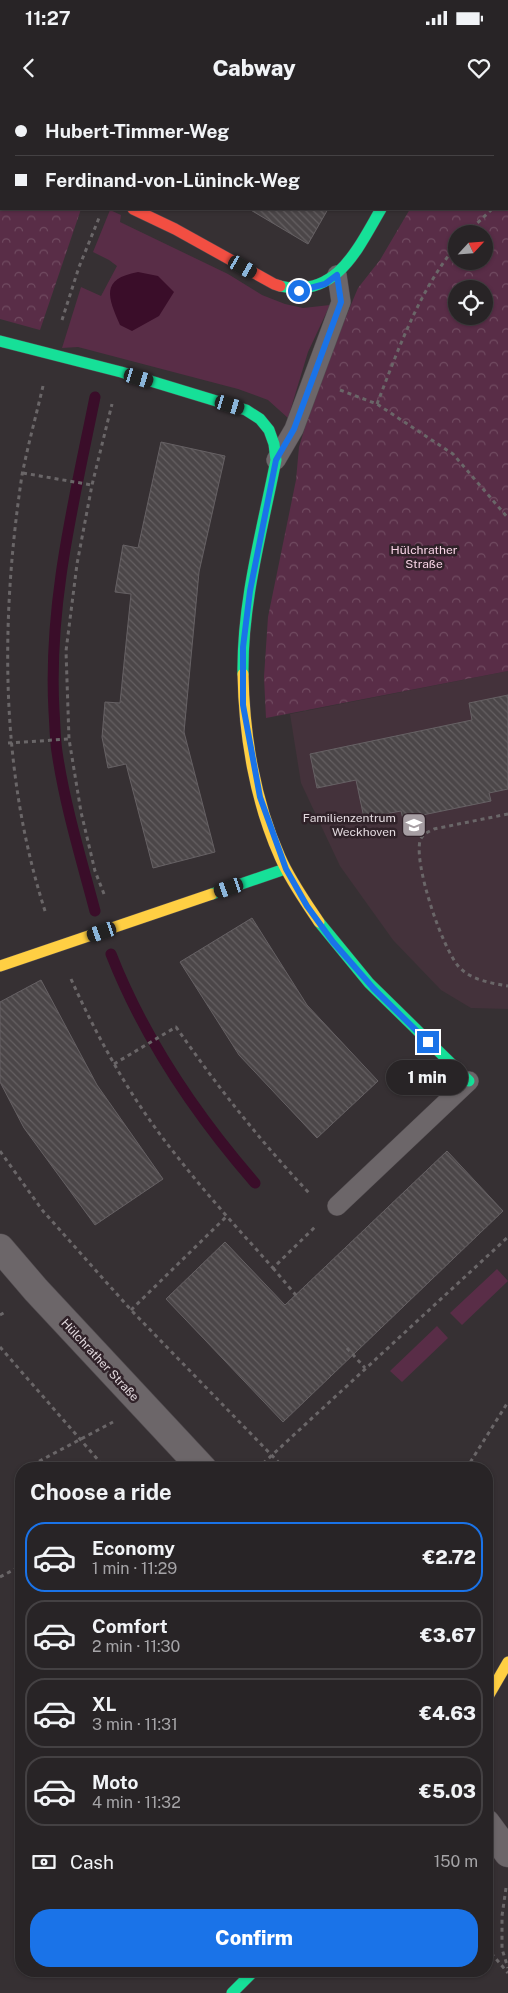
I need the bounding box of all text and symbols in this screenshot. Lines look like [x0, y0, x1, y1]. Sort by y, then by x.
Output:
text: 11:27 [25, 7, 71, 29]
icon: back [15, 54, 43, 82]
icon: heart [465, 54, 493, 82]
text: Cabway [212, 55, 296, 81]
text: Hubert-Timmer-Weg [45, 120, 229, 142]
text: Ferdinand-von-Lüninck-Weg [45, 169, 300, 191]
north arrow [448, 225, 492, 270]
map controls [448, 225, 493, 325]
car [226, 253, 259, 281]
route start [288, 280, 310, 302]
button: locate [448, 280, 493, 325]
car [122, 366, 155, 390]
car [213, 393, 246, 417]
park label: Hülchrather Straße [391, 543, 458, 571]
place label: Familienzentrum Weckhoven [303, 811, 396, 839]
school or university icon: Familienzentrum Weckhoven [401, 812, 427, 838]
car [212, 876, 245, 900]
car [85, 920, 118, 944]
route end [417, 1031, 439, 1053]
callout: 1 min [387, 1060, 469, 1094]
text: 1 min [407, 1068, 447, 1087]
street label: Hülchrather Straße [58, 1316, 142, 1404]
text: Choose a ride [30, 1479, 172, 1505]
icon: car [32, 1535, 77, 1580]
text: Economy [92, 1537, 175, 1559]
text: €2.72 [423, 1546, 476, 1568]
text: 1 min · 11:29 [92, 1559, 177, 1578]
icon: car [32, 1613, 77, 1658]
text: Comfort [92, 1615, 168, 1637]
text: €3.67 [420, 1624, 476, 1646]
text: 2 min · 11:30 [92, 1637, 180, 1656]
icon: car [32, 1691, 77, 1736]
text: XL [92, 1693, 117, 1715]
text: €4.63 [419, 1702, 476, 1724]
text: 3 min · 11:31 [92, 1715, 178, 1734]
icon: car [32, 1769, 77, 1814]
text: Moto [92, 1771, 138, 1793]
text: €5.03 [419, 1780, 476, 1802]
text: 4 min · 11:32 [92, 1793, 181, 1812]
icon: cash [30, 1848, 58, 1876]
text: Cash [70, 1851, 114, 1873]
text: 150 m [434, 1852, 478, 1871]
button: Confirm [30, 1909, 478, 1967]

